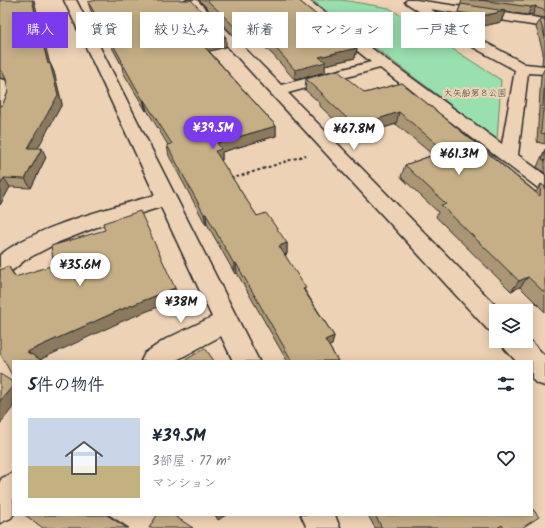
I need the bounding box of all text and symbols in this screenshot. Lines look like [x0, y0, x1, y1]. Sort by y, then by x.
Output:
chip: 購入 [12, 12, 68, 48]
chip: 賃貸 [76, 12, 132, 48]
chip: 絞り込み [140, 12, 224, 48]
chip: 新着 [232, 12, 288, 48]
chip: マンション [296, 12, 393, 48]
chip: 一戸建て [401, 12, 485, 48]
park label: 大矢船第８公園 [443, 86, 507, 101]
pin: ¥39.5M [180, 116, 246, 150]
pin: ¥67.8M [321, 117, 387, 151]
text: ¥39.5M [192, 118, 234, 139]
text: ¥67.8M [333, 119, 375, 140]
pin: ¥61.3M [426, 142, 492, 176]
text: ¥61.3M [440, 144, 479, 165]
pin: ¥35.6M [47, 253, 113, 287]
text: ¥35.6M [59, 255, 101, 276]
pin: ¥38M [157, 290, 205, 324]
text: ¥38M [165, 292, 197, 313]
map controls [489, 304, 533, 348]
button: layers [489, 304, 533, 348]
text: 5件の物件 [28, 372, 105, 399]
icon: filters [495, 373, 517, 395]
text: ¥39.5M [152, 423, 206, 450]
icon: home [60, 434, 108, 482]
icon: heart [495, 447, 517, 469]
text: 3部屋 · 77 m² [152, 451, 230, 472]
text: マンション [152, 473, 216, 494]

